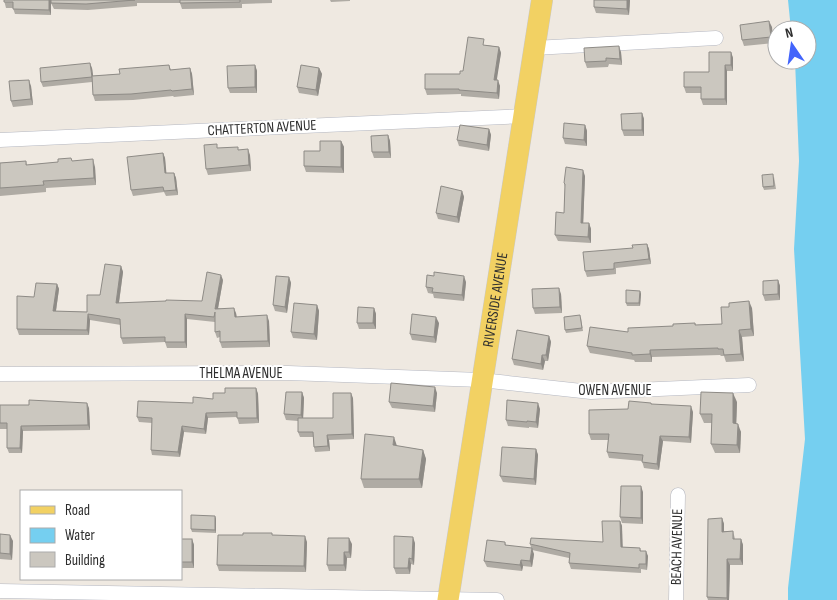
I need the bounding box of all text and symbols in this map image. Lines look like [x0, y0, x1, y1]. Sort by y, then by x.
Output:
north arrow [767, 20, 817, 70]
text: N [784, 24, 795, 42]
street label: CHATTERTON AVENUE [207, 116, 317, 140]
street label: RIVERSIDE AVENUE [478, 251, 512, 348]
street label: THELMA AVENUE [199, 364, 283, 383]
street label: OWEN AVENUE [578, 381, 652, 400]
legend [20, 490, 182, 580]
text: Road [65, 501, 90, 520]
street label: BEACH AVENUE [667, 509, 687, 585]
text: Water [65, 526, 96, 545]
text: Building [65, 551, 105, 570]

